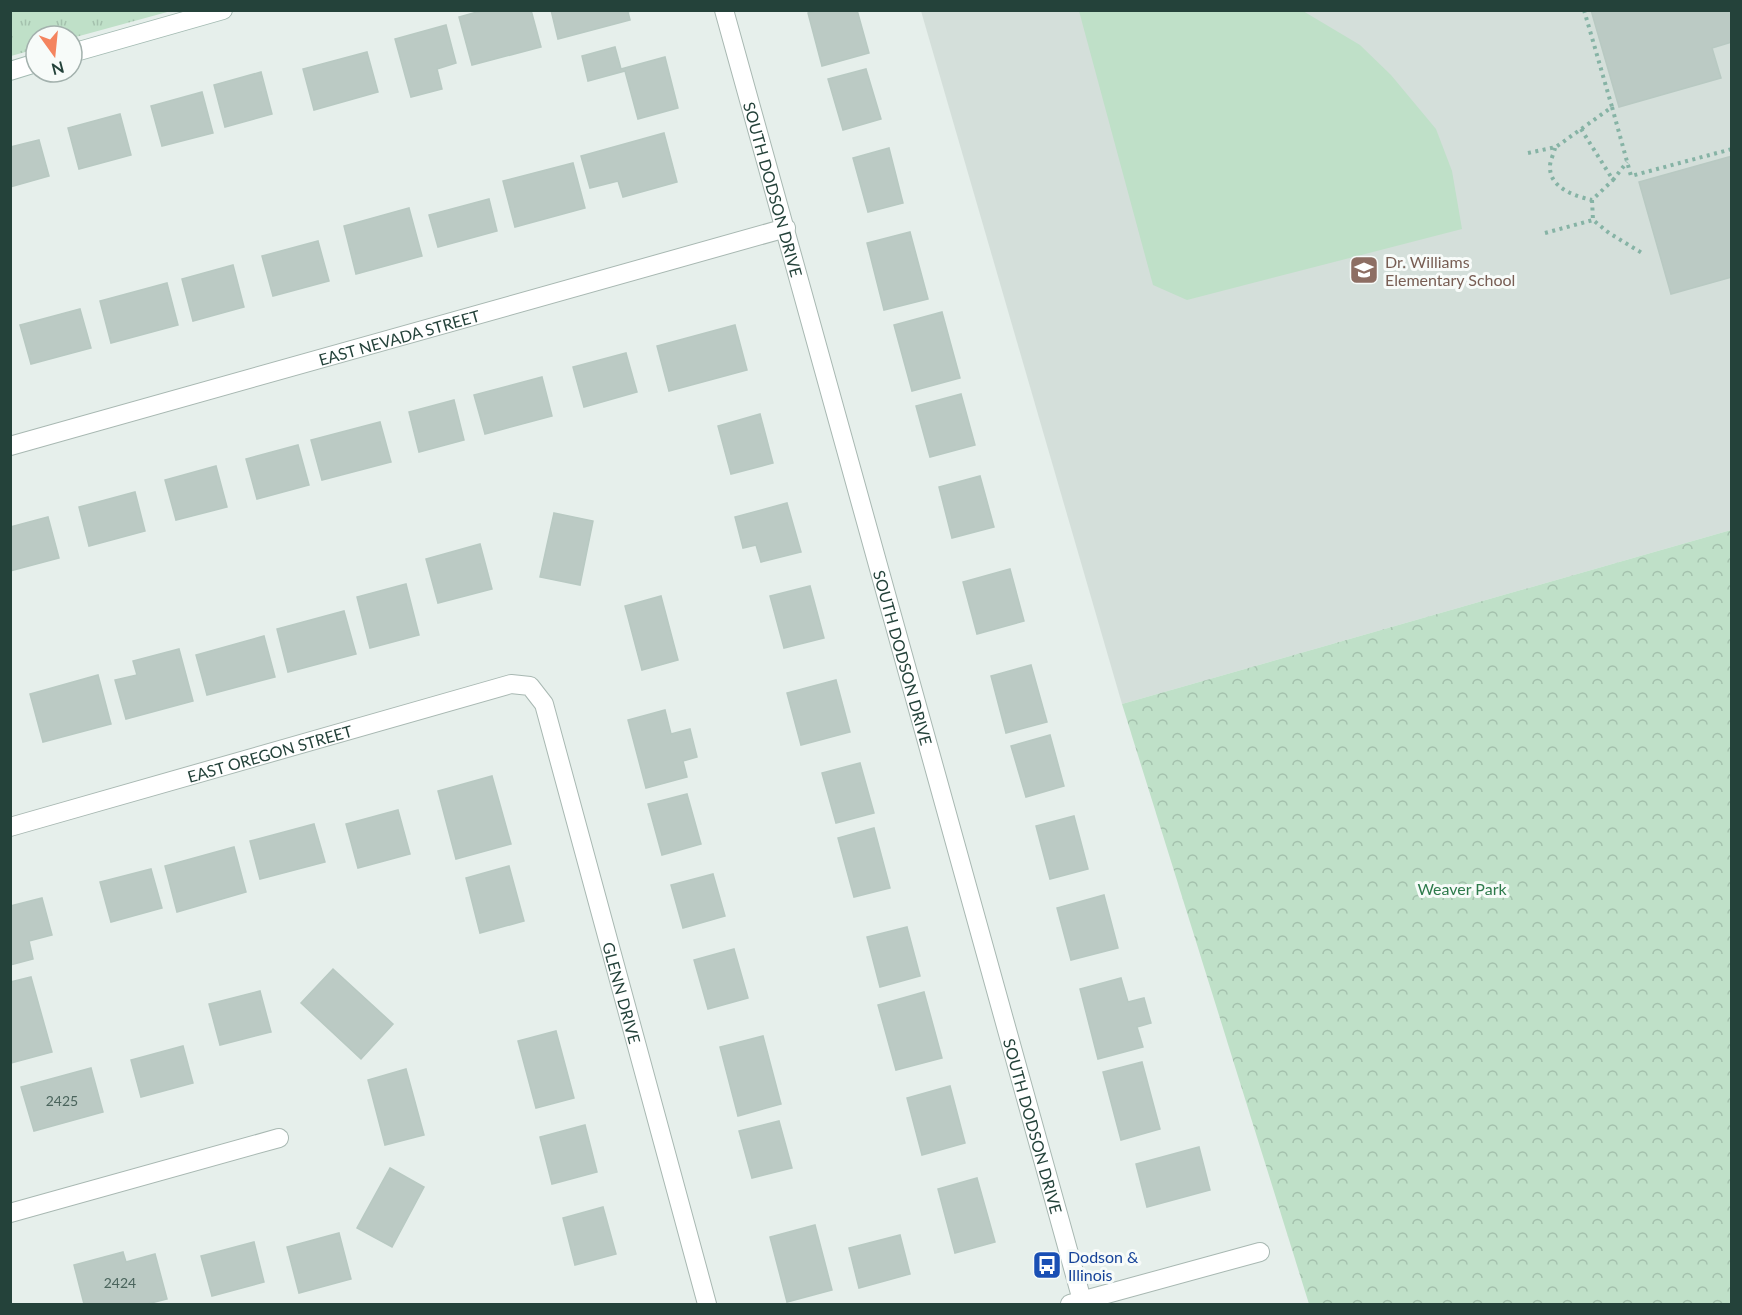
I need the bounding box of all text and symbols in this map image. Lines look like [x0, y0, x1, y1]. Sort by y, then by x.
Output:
north arrow [24, 24, 84, 84]
text: N [50, 58, 66, 80]
street label: SOUTH DODSON DRIVE [740, 100, 807, 279]
place label: Dr. Williams Elementary School [1385, 252, 1515, 289]
school or university icon: Dr. Williams Elementary School [1348, 254, 1380, 286]
street label: EAST NEVADA STREET [316, 305, 482, 368]
street label: SOUTH DODSON DRIVE [870, 568, 937, 747]
street label: EAST OREGON STREET [185, 720, 355, 785]
park label: Weaver Park [1417, 879, 1507, 898]
street label: GLENN DRIVE [600, 940, 645, 1046]
street label: SOUTH DODSON DRIVE [1000, 1036, 1067, 1216]
house number: 2425 [46, 1092, 78, 1109]
place label: Dodson & Illinois [1068, 1247, 1139, 1284]
bus stop icon: Dodson & Illinois [1031, 1249, 1063, 1281]
house number: 2424 [104, 1274, 136, 1291]

